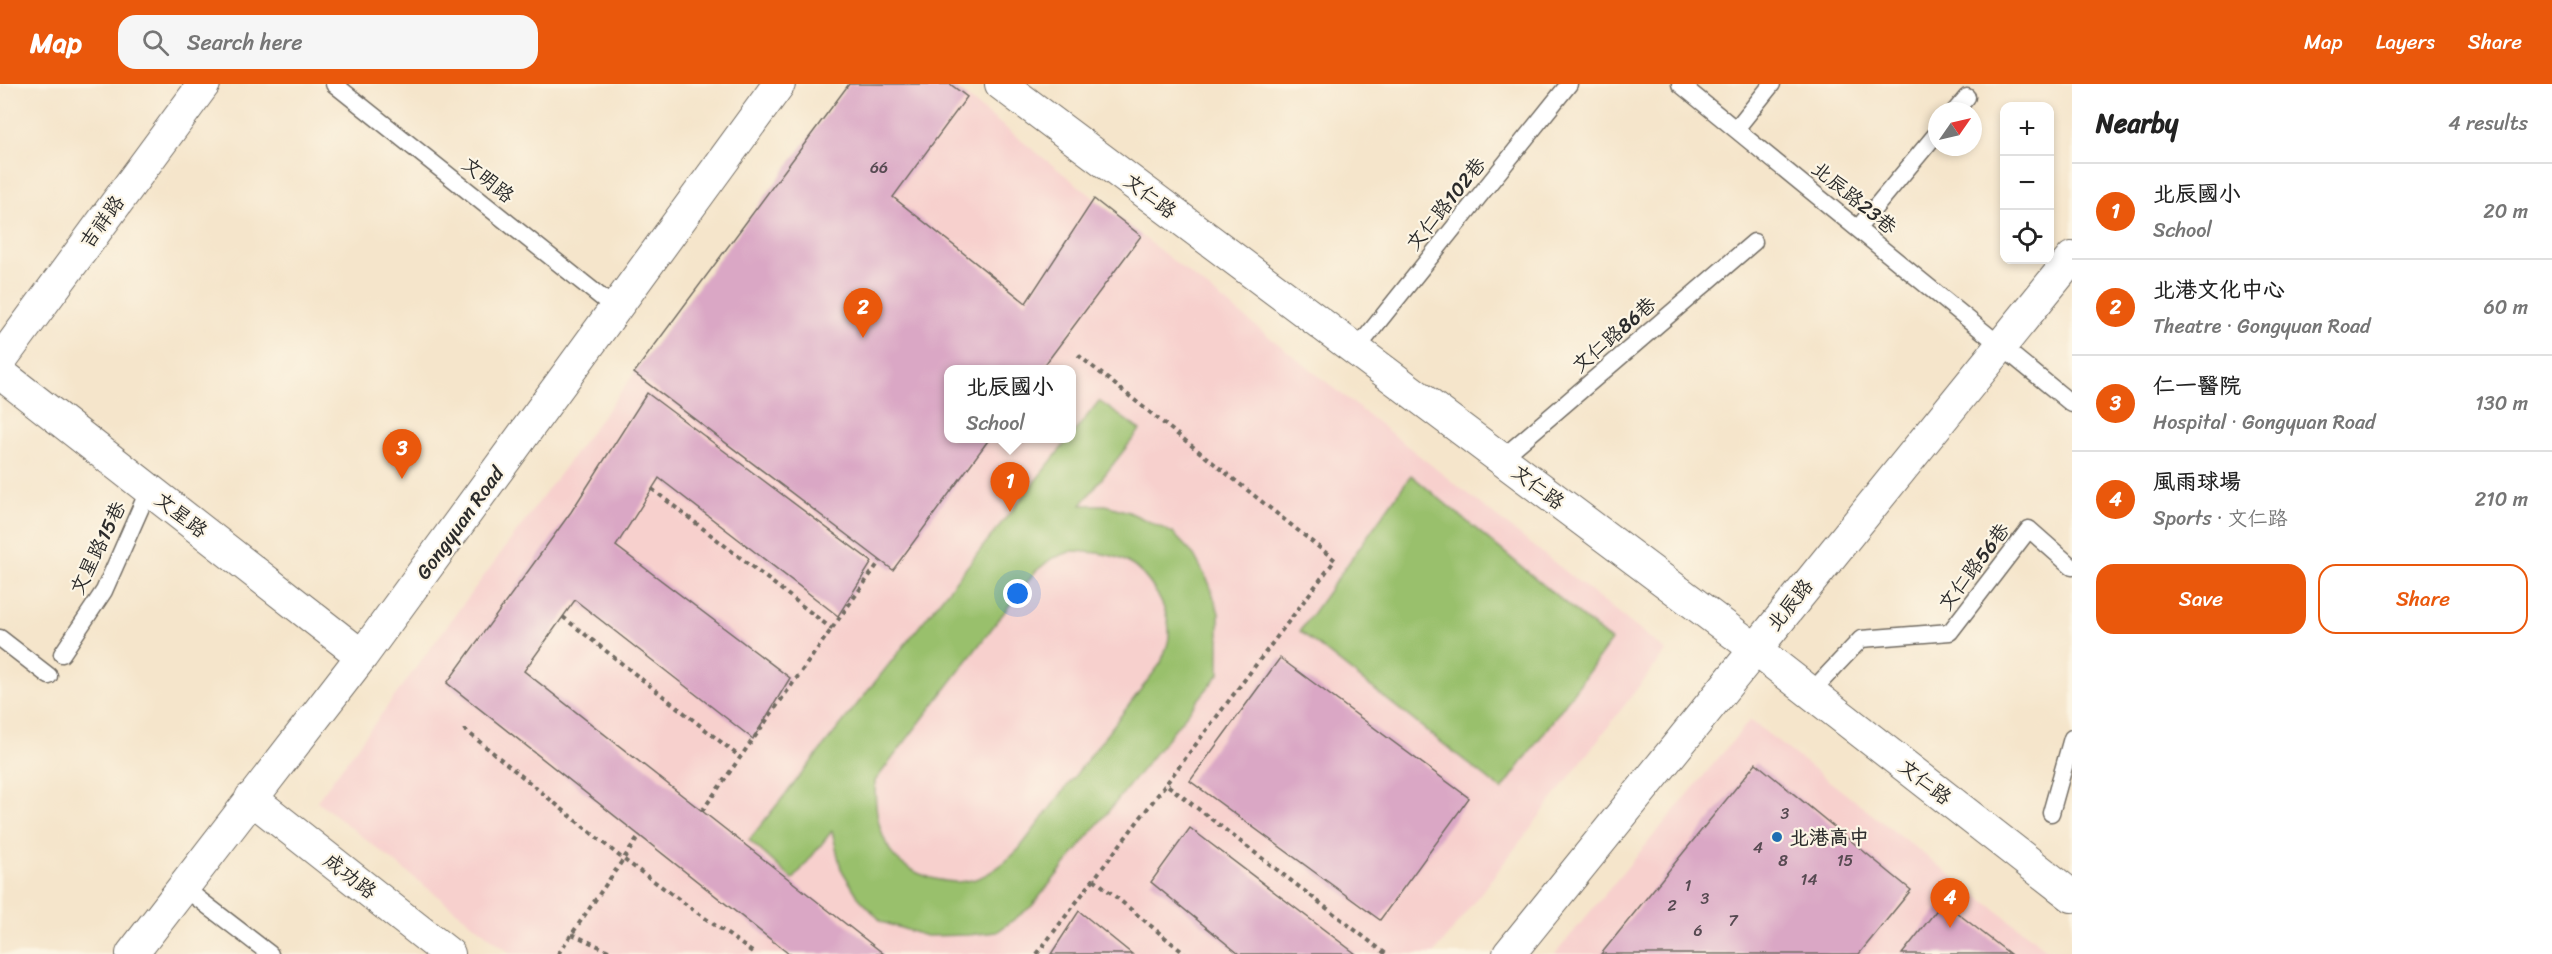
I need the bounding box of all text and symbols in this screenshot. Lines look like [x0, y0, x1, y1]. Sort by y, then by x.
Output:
search box [118, 15, 538, 69]
text: Map [30, 18, 82, 67]
text: Search here [187, 23, 303, 62]
text: Map [2304, 23, 2343, 61]
text: Layers [2376, 23, 2435, 61]
text: Share [2468, 23, 2522, 61]
icon: search [139, 26, 172, 59]
text: Nearby [2096, 100, 2178, 146]
north arrow [1928, 102, 1982, 156]
map controls [2000, 102, 2054, 264]
button: + [2000, 102, 2054, 156]
text: 4 results [2448, 106, 2528, 141]
street label: 文明路 [454, 148, 523, 213]
street label: 文仁路102巷 [1397, 148, 1496, 259]
street label: 北辰路23巷 [1803, 152, 1906, 244]
house number: 66 [870, 153, 888, 182]
button: − [2000, 156, 2054, 210]
street label: 文仁路 [1116, 164, 1185, 229]
text: 北辰國小 [2153, 174, 2241, 213]
street label: 吉祥路 [70, 187, 134, 257]
text: 1 [2111, 194, 2120, 229]
text: 20 m [2483, 194, 2528, 229]
button: locate [2000, 210, 2054, 264]
text: School [2153, 213, 2212, 248]
text: 北港文化中心 [2153, 270, 2285, 309]
street label: 文仁路86巷 [1563, 287, 1665, 382]
pin: 2 [844, 288, 882, 338]
text: 2 [2110, 290, 2121, 325]
text: 60 m [2483, 290, 2528, 325]
text: Theatre · Gongyuan Road [2153, 309, 2371, 344]
popup [944, 365, 1076, 443]
text: 仁一醫院 [2153, 366, 2241, 405]
text: 北辰國小 [966, 367, 1054, 406]
text: 3 [2110, 386, 2121, 421]
text: 130 m [2475, 386, 2528, 421]
text: Hospital · Gongyuan Road [2153, 405, 2376, 440]
text: School [966, 406, 1025, 441]
pin: 3 [382, 430, 422, 479]
street label: 文仁路 [1504, 455, 1573, 520]
street label: Gongyuan Road [407, 458, 514, 587]
pin: 1 [990, 462, 1030, 512]
text: 風雨球場 [2153, 462, 2241, 501]
text: 4 [2109, 482, 2122, 517]
text: 210 m [2475, 482, 2528, 517]
street label: 文星路 [147, 483, 216, 548]
street label: 文星路15巷 [60, 494, 136, 601]
text: Sports · 文仁路 [2153, 501, 2288, 536]
street label: 文仁路56巷 [1929, 514, 2020, 619]
button: Save [2096, 564, 2306, 634]
button: Share [2318, 564, 2528, 634]
street label: 北辰路 [1758, 570, 1823, 639]
your location [1003, 579, 1032, 608]
street label: 文仁路 [1891, 750, 1960, 815]
house number: 3 [1781, 799, 1790, 828]
place label: 北港高中 [1789, 820, 1869, 855]
marker: 北港高中 [1770, 830, 1784, 844]
house number: 4 [1753, 833, 1763, 862]
street label: 成功路 [316, 844, 385, 909]
house number: 8 [1778, 846, 1788, 875]
house number: 15 [1837, 846, 1854, 875]
house number: 14 [1801, 865, 1817, 894]
house number: 1 [1685, 871, 1692, 900]
pin: 4 [1930, 878, 1970, 928]
house number: 3 [1701, 884, 1710, 913]
house number: 2 [1667, 891, 1677, 920]
house number: 7 [1728, 906, 1738, 935]
house number: 6 [1693, 916, 1703, 945]

